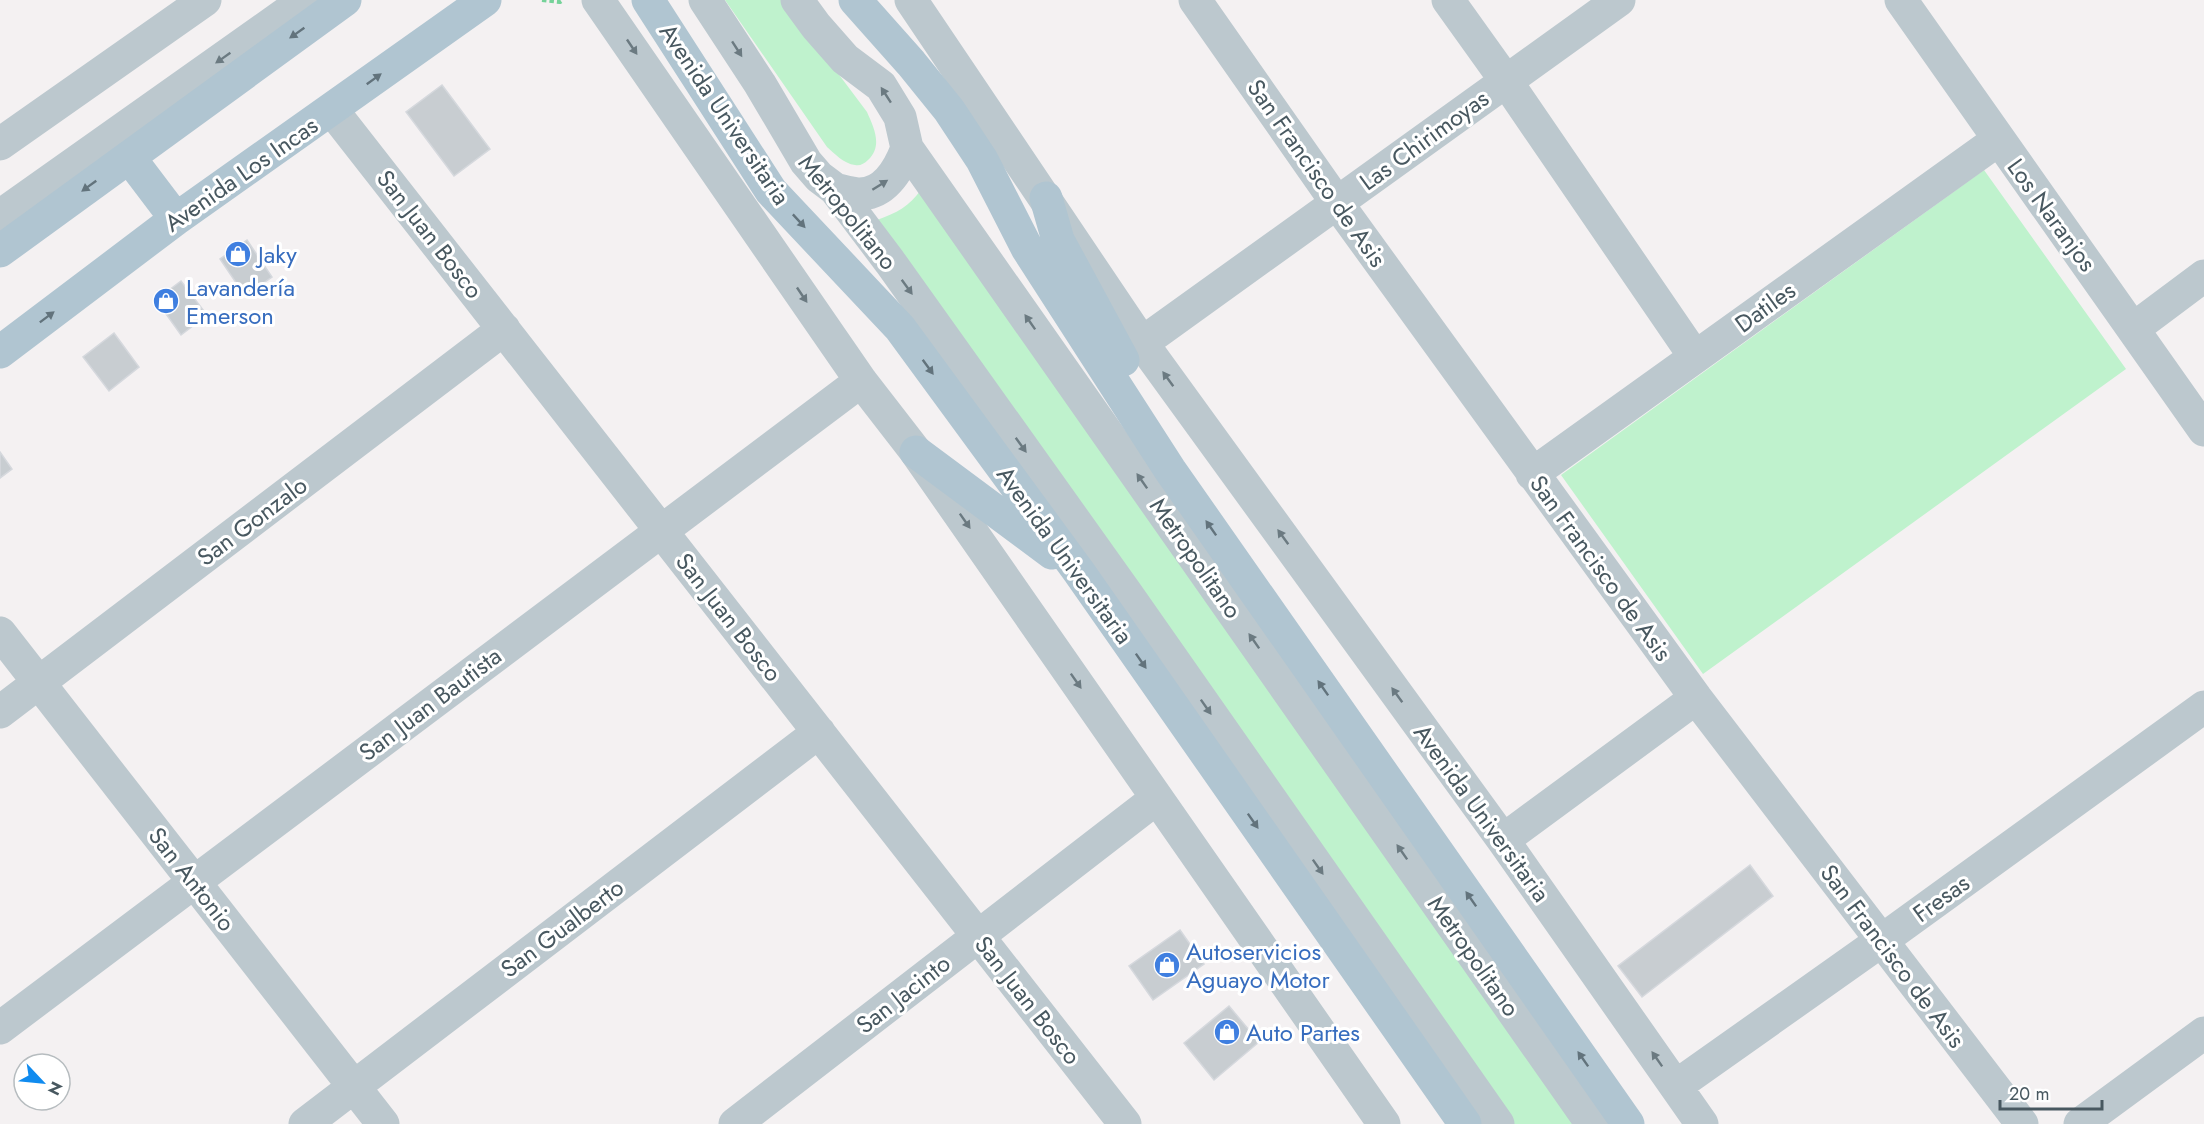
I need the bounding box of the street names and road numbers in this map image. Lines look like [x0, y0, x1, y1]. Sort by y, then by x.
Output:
street label: Avenida Universitaria [651, 16, 799, 212]
street label: San Francisco de Asis [1239, 72, 1395, 274]
street label: Las Chirimoyas [1352, 81, 1496, 199]
street label: Avenida Los Incas [157, 108, 325, 240]
street label: Metropolitano [790, 147, 906, 277]
street label: Los Naranjos [1999, 151, 2105, 279]
street label: San Juan Bosco [369, 162, 491, 306]
street label: Datiles [1727, 273, 1803, 341]
street label: Avenida Universitaria [988, 459, 1142, 651]
street label: San Gonzalo [190, 468, 314, 574]
street label: San Francisco de Asis [1522, 468, 1680, 668]
street label: Metropolitano [1141, 491, 1251, 625]
street label: San Juan Bosco [668, 545, 790, 689]
street label: San Juan Bautista [351, 639, 509, 769]
street label: Avenida Universitaria [1405, 717, 1559, 909]
street label: San Antonio [140, 819, 244, 939]
street label: San Francisco de Asis [1812, 857, 1974, 1055]
street label: Fresas [1905, 865, 1977, 931]
street label: San Gualberto [493, 870, 631, 986]
street label: Metropolitano [1419, 889, 1529, 1023]
street label: San Juan Bosco [967, 928, 1089, 1072]
street label: San Jacinto [848, 946, 958, 1042]

